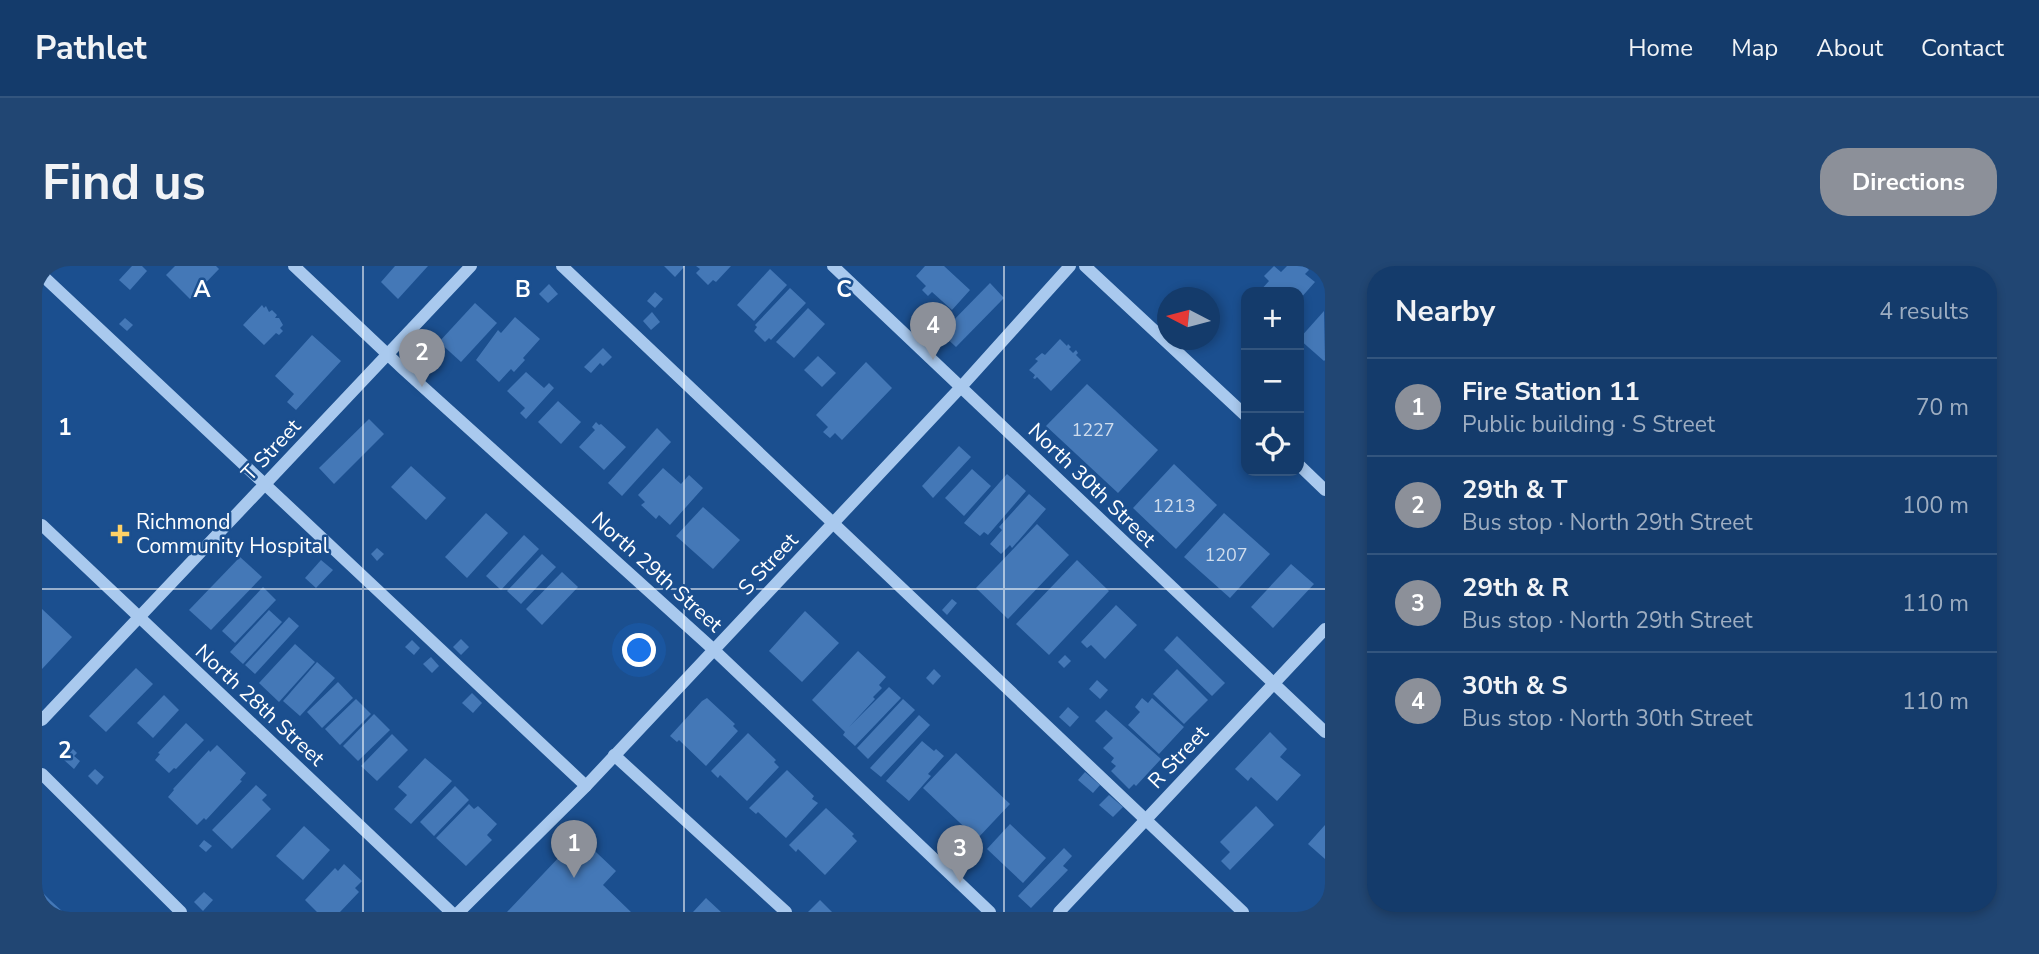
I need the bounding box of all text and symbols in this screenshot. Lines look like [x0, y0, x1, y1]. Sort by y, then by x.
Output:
text: Pathlet [35, 26, 147, 71]
text: Home [1628, 32, 1693, 64]
text: Map [1731, 32, 1778, 64]
text: About [1816, 32, 1883, 64]
text: Contact [1921, 32, 2004, 64]
button: Directions [1820, 148, 1997, 216]
text: Find us [42, 149, 206, 216]
text: A [193, 274, 211, 305]
text: B [515, 274, 531, 305]
text: C [836, 274, 852, 305]
north arrow [1157, 287, 1220, 350]
map controls [1241, 287, 1304, 476]
button: + [1241, 287, 1304, 350]
text: Nearby [1395, 291, 1495, 332]
text: 4 results [1879, 296, 1969, 327]
pin: 4 [910, 302, 956, 360]
pin: 2 [399, 329, 445, 387]
button: − [1241, 350, 1304, 413]
text: Fire Station 11 [1462, 374, 1640, 409]
text: 1 [1411, 392, 1425, 423]
text: 70 m [1916, 392, 1969, 423]
text: Public building · S Street [1462, 409, 1715, 440]
text: 1 [58, 412, 72, 443]
street label: T Street [235, 412, 307, 487]
button: locate [1241, 413, 1304, 476]
street label: North 30th Street [1022, 417, 1162, 554]
house number: 1227 [1071, 418, 1115, 442]
text: 29th & T [1462, 472, 1567, 507]
text: 2 [1411, 490, 1425, 521]
text: 100 m [1902, 490, 1969, 521]
house number: 1213 [1152, 494, 1196, 518]
street label: North 29th Street [586, 506, 729, 639]
text: Bus stop · North 29th Street [1462, 507, 1753, 538]
place label: Richmond Community Hospital [136, 508, 330, 560]
marker: Richmond Community Hospital [110, 524, 130, 544]
street label: S Street [732, 526, 804, 601]
house number: 1207 [1204, 543, 1248, 567]
text: 29th & R [1462, 570, 1569, 605]
text: 3 [1411, 588, 1425, 619]
text: 110 m [1902, 588, 1969, 619]
text: Bus stop · North 29th Street [1462, 605, 1753, 636]
your location [622, 633, 656, 667]
street label: North 28th Street [189, 638, 331, 773]
text: 30th & S [1462, 668, 1568, 703]
text: 4 [1411, 686, 1425, 717]
text: 110 m [1902, 686, 1969, 717]
text: Bus stop · North 30th Street [1462, 703, 1753, 734]
street label: R Street [1142, 719, 1215, 795]
text: 2 [58, 735, 72, 766]
pin: 1 [551, 820, 597, 878]
pin: 3 [937, 825, 983, 883]

